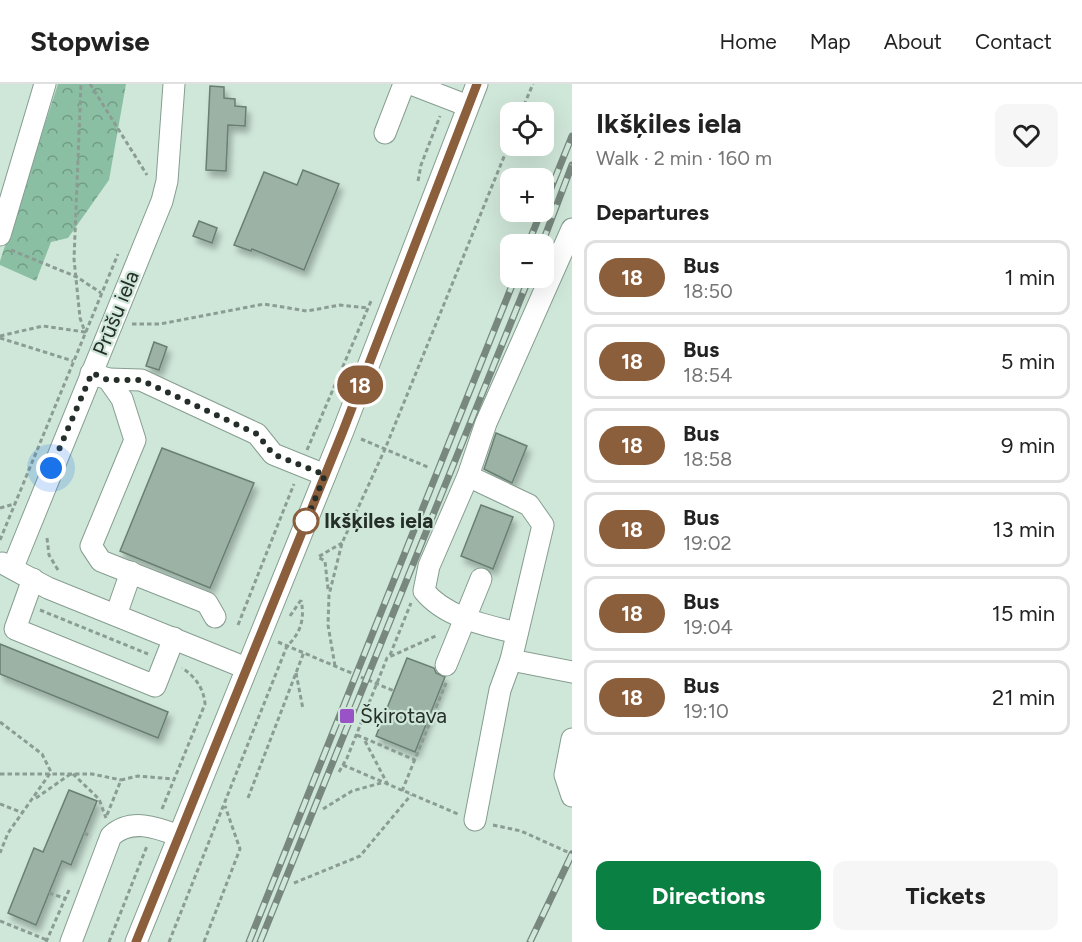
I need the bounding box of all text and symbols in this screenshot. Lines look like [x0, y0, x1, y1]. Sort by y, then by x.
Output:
text: Stopwise [30, 24, 150, 58]
text: Home [720, 29, 777, 54]
text: Map [810, 29, 851, 54]
text: About [884, 29, 942, 54]
text: Contact [975, 29, 1052, 54]
map controls [500, 102, 554, 288]
button: locate [500, 102, 554, 156]
button: heart [995, 104, 1058, 167]
text: Ikšķiles iela [596, 106, 742, 140]
text: Walk · 2 min · 160 m [596, 146, 772, 170]
button: + [500, 168, 554, 222]
text: Departures [596, 199, 709, 226]
button: − [500, 234, 554, 288]
text: Bus [683, 252, 719, 279]
text: 1 min [1004, 264, 1055, 291]
text: 18 [621, 265, 643, 290]
street label: Prūšu iela [87, 267, 144, 359]
text: 18:50 [683, 279, 733, 303]
text: Bus [683, 336, 719, 363]
text: 5 min [1001, 348, 1055, 375]
text: 18 [621, 349, 643, 374]
text: 18:54 [683, 363, 733, 387]
line badge: 18 [333, 366, 387, 404]
text: 18 [349, 373, 371, 398]
text: Bus [683, 420, 719, 447]
text: 9 min [1001, 432, 1055, 459]
text: 18 [621, 433, 643, 458]
text: 18:58 [683, 447, 732, 471]
your location [36, 453, 66, 483]
text: Bus [683, 504, 719, 531]
marker: Ikšķiles iela [293, 508, 319, 534]
place label: Ikšķiles iela [324, 508, 433, 533]
text: 13 min [992, 516, 1055, 543]
text: 18 [621, 517, 643, 542]
text: 19:02 [683, 531, 732, 555]
text: Bus [683, 588, 719, 615]
text: 15 min [992, 600, 1055, 627]
text: 18 [621, 601, 643, 626]
text: 19:04 [683, 615, 733, 639]
text: Bus [683, 672, 719, 699]
text: 21 min [992, 684, 1055, 711]
text: 18 [621, 685, 643, 710]
text: 19:10 [683, 699, 729, 723]
place label: Šķirotava [360, 703, 447, 728]
marker: Šķirotava [338, 707, 356, 725]
button: Directions [596, 861, 821, 930]
button: Tickets [833, 861, 1058, 930]

